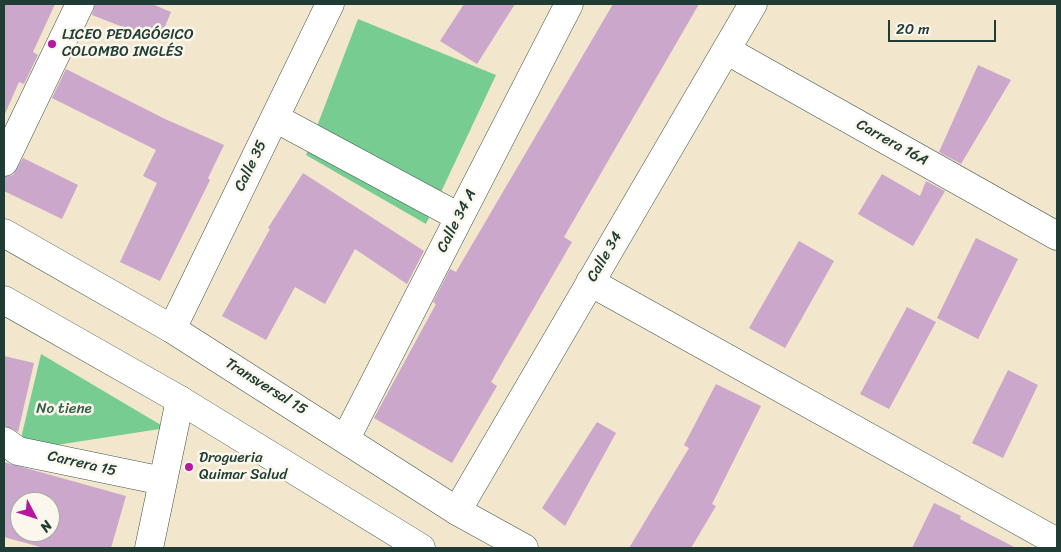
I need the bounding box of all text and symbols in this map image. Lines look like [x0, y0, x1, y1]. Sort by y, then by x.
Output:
scale bar [891, 10, 998, 42]
text: 20 m [896, 16, 930, 42]
place label: LICEO PEDAGÓGICO COLOMBO INGLÉS [62, 26, 194, 61]
marker: LICEO PEDAGÓGICO COLOMBO INGLÉS [46, 38, 58, 50]
street label: Carrera 16A [853, 116, 931, 170]
street label: Calle 35 [231, 138, 271, 194]
street label: Calle 34 A [433, 186, 481, 256]
street label: Calle 34 [584, 229, 626, 285]
street label: Transversal 15 [222, 355, 310, 419]
park label: No tiene [36, 400, 92, 418]
street label: Carrera 15 [46, 447, 118, 481]
place label: Drogueria Quimar Salud [199, 449, 287, 484]
marker: Drogueria Quimar Salud [183, 461, 195, 473]
north arrow [10, 492, 60, 542]
text: N [33, 515, 59, 538]

